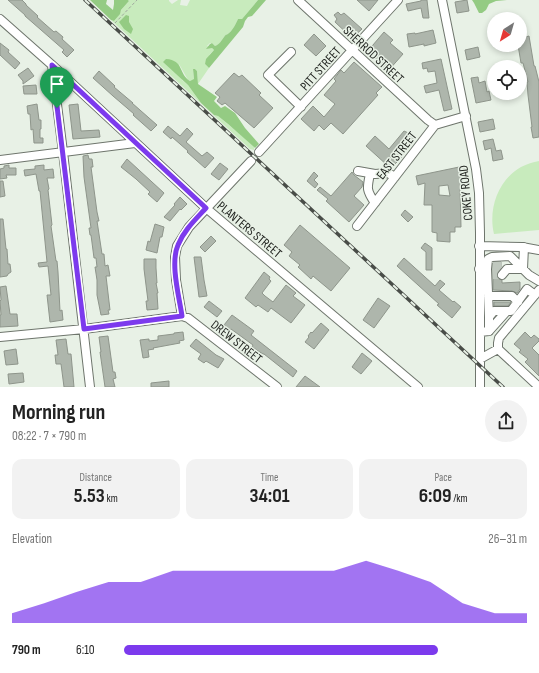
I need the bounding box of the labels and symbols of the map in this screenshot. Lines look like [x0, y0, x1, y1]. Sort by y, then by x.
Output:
north arrow [487, 12, 527, 52]
street label: SHERROD STREET [340, 23, 407, 87]
street label: PITT STREET [297, 43, 345, 94]
pin [40, 67, 74, 108]
street label: EAST STREET [373, 128, 420, 183]
street label: COKEY ROAD [456, 165, 476, 221]
street label: PLANTERS STREET [214, 198, 285, 261]
street label: DREW STREET [207, 317, 265, 367]

